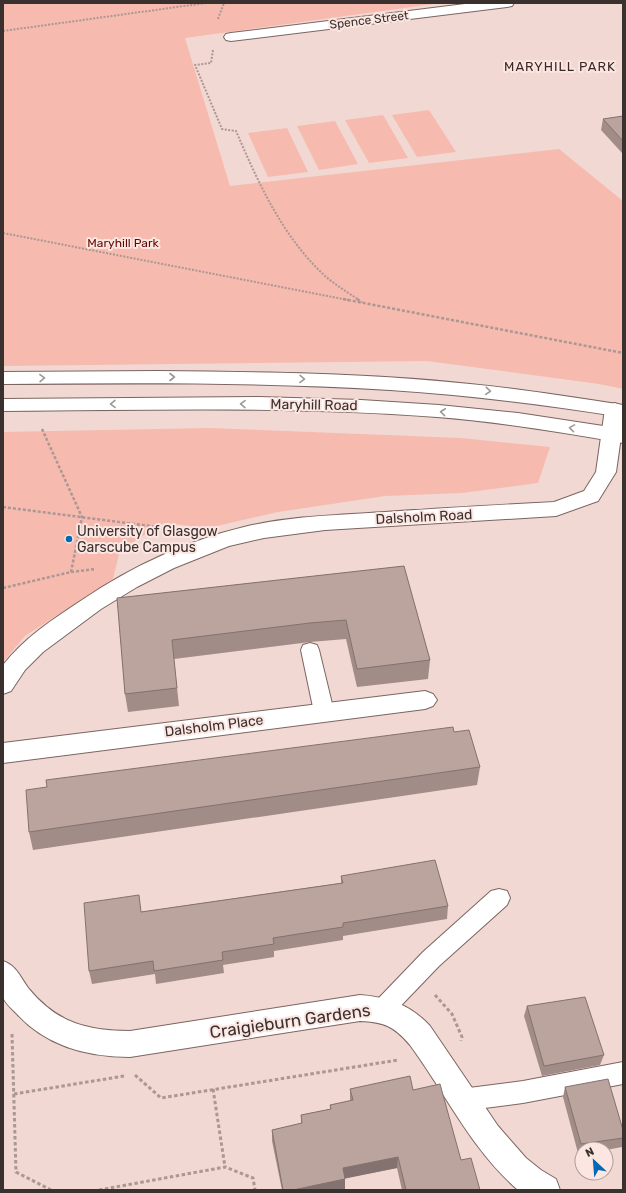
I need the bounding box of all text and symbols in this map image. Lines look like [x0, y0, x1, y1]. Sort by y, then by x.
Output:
street label: Spence Street [329, 8, 410, 32]
district label: MARYHILL PARK [504, 59, 616, 74]
park label: Maryhill Park [87, 236, 159, 250]
one-way arrow [169, 373, 175, 381]
one-way arrow [39, 374, 45, 382]
one-way arrow [299, 375, 305, 383]
one-way arrow [485, 387, 491, 396]
street label: Maryhill Road [270, 396, 358, 414]
one-way arrow [110, 400, 116, 408]
one-way arrow [240, 400, 246, 408]
one-way arrow [440, 408, 446, 417]
one-way arrow [569, 424, 575, 433]
street label: Dalsholm Road [375, 506, 473, 528]
place label: University of Glasgow Garscube Campus [77, 523, 218, 556]
marker: University of Glasgow Garscube Campus [64, 534, 74, 544]
street label: Dalsholm Place [164, 711, 265, 740]
street label: Craigieburn Gardens [208, 1000, 372, 1042]
north arrow [574, 1141, 614, 1181]
text: N [583, 1145, 596, 1160]

